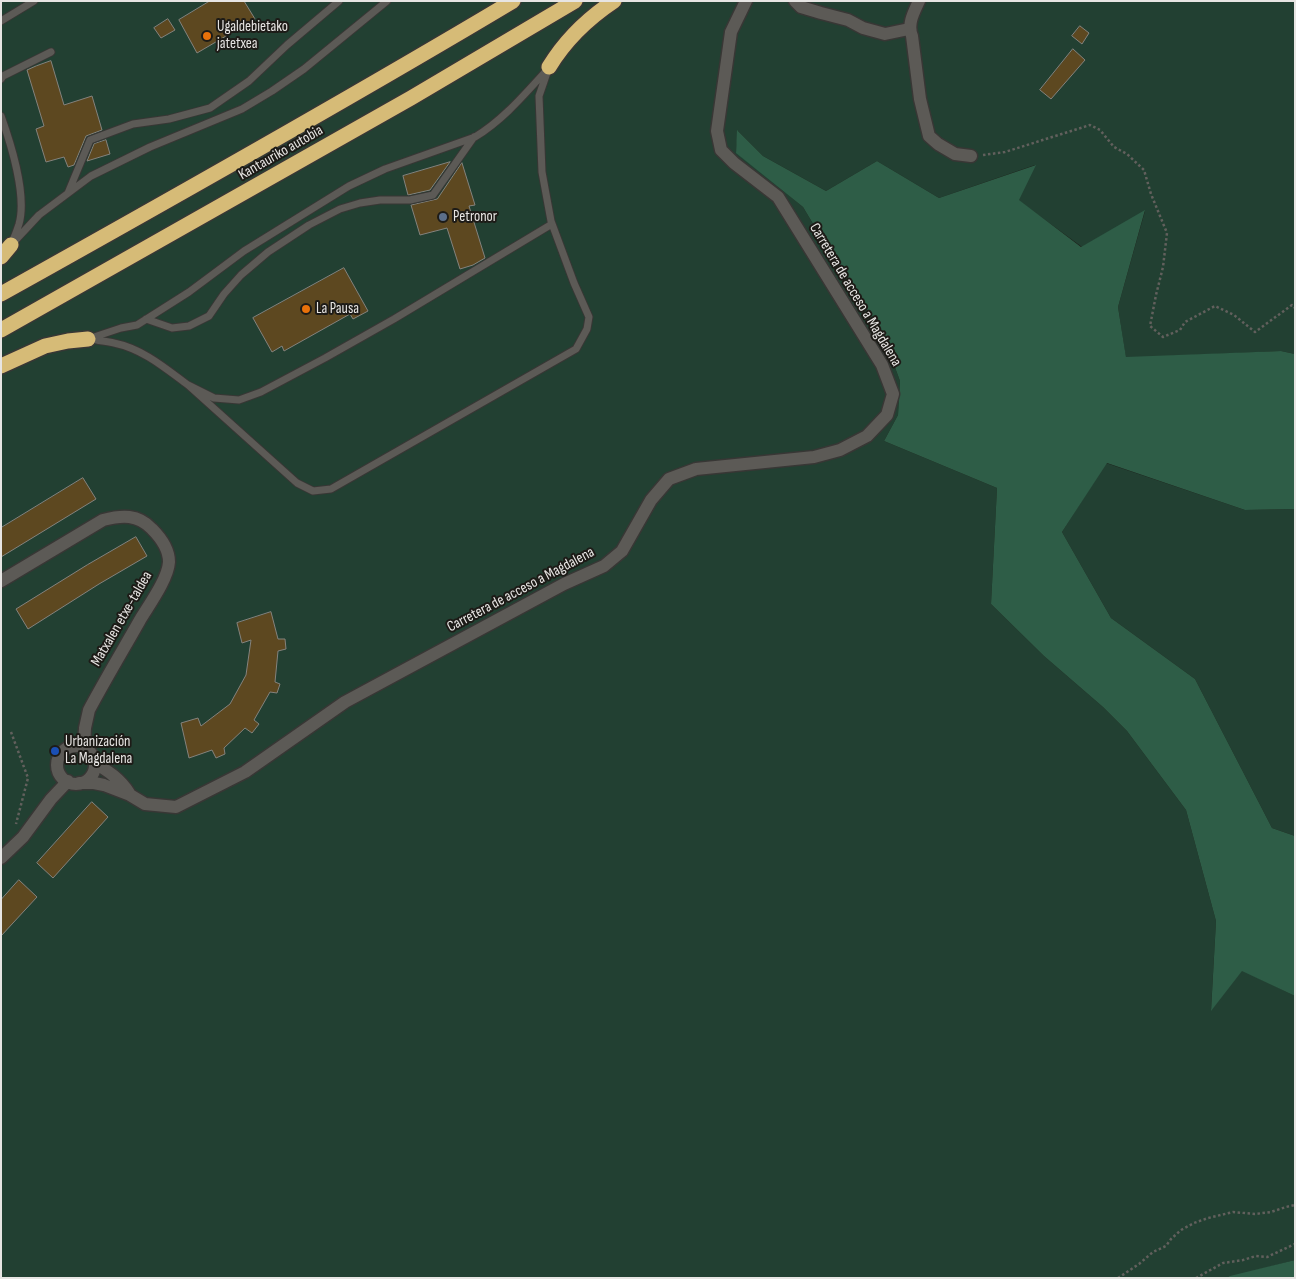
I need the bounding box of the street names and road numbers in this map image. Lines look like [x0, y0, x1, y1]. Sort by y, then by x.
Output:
street label: Kantauriko autobia [236, 122, 326, 184]
street label: Carretera de acceso a Magdalena [805, 220, 905, 370]
street label: Carretera de acceso a Magdalena [444, 544, 598, 636]
street label: Matxalen etxe-taldea [88, 568, 156, 670]

